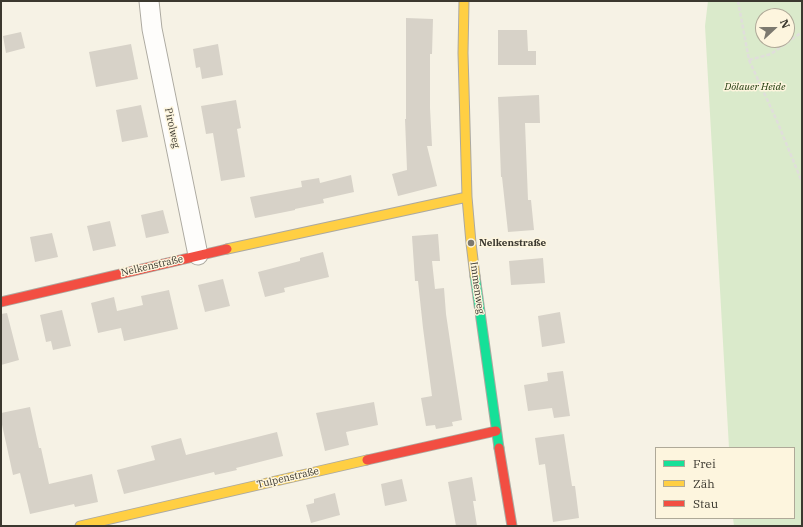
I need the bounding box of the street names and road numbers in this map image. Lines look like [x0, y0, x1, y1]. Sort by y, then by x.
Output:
street label: Pirolweg [162, 107, 182, 149]
street label: Nelkenstraße [120, 253, 184, 279]
street label: Immenweg [467, 261, 487, 315]
street label: Tulpenstraße [256, 465, 320, 491]

